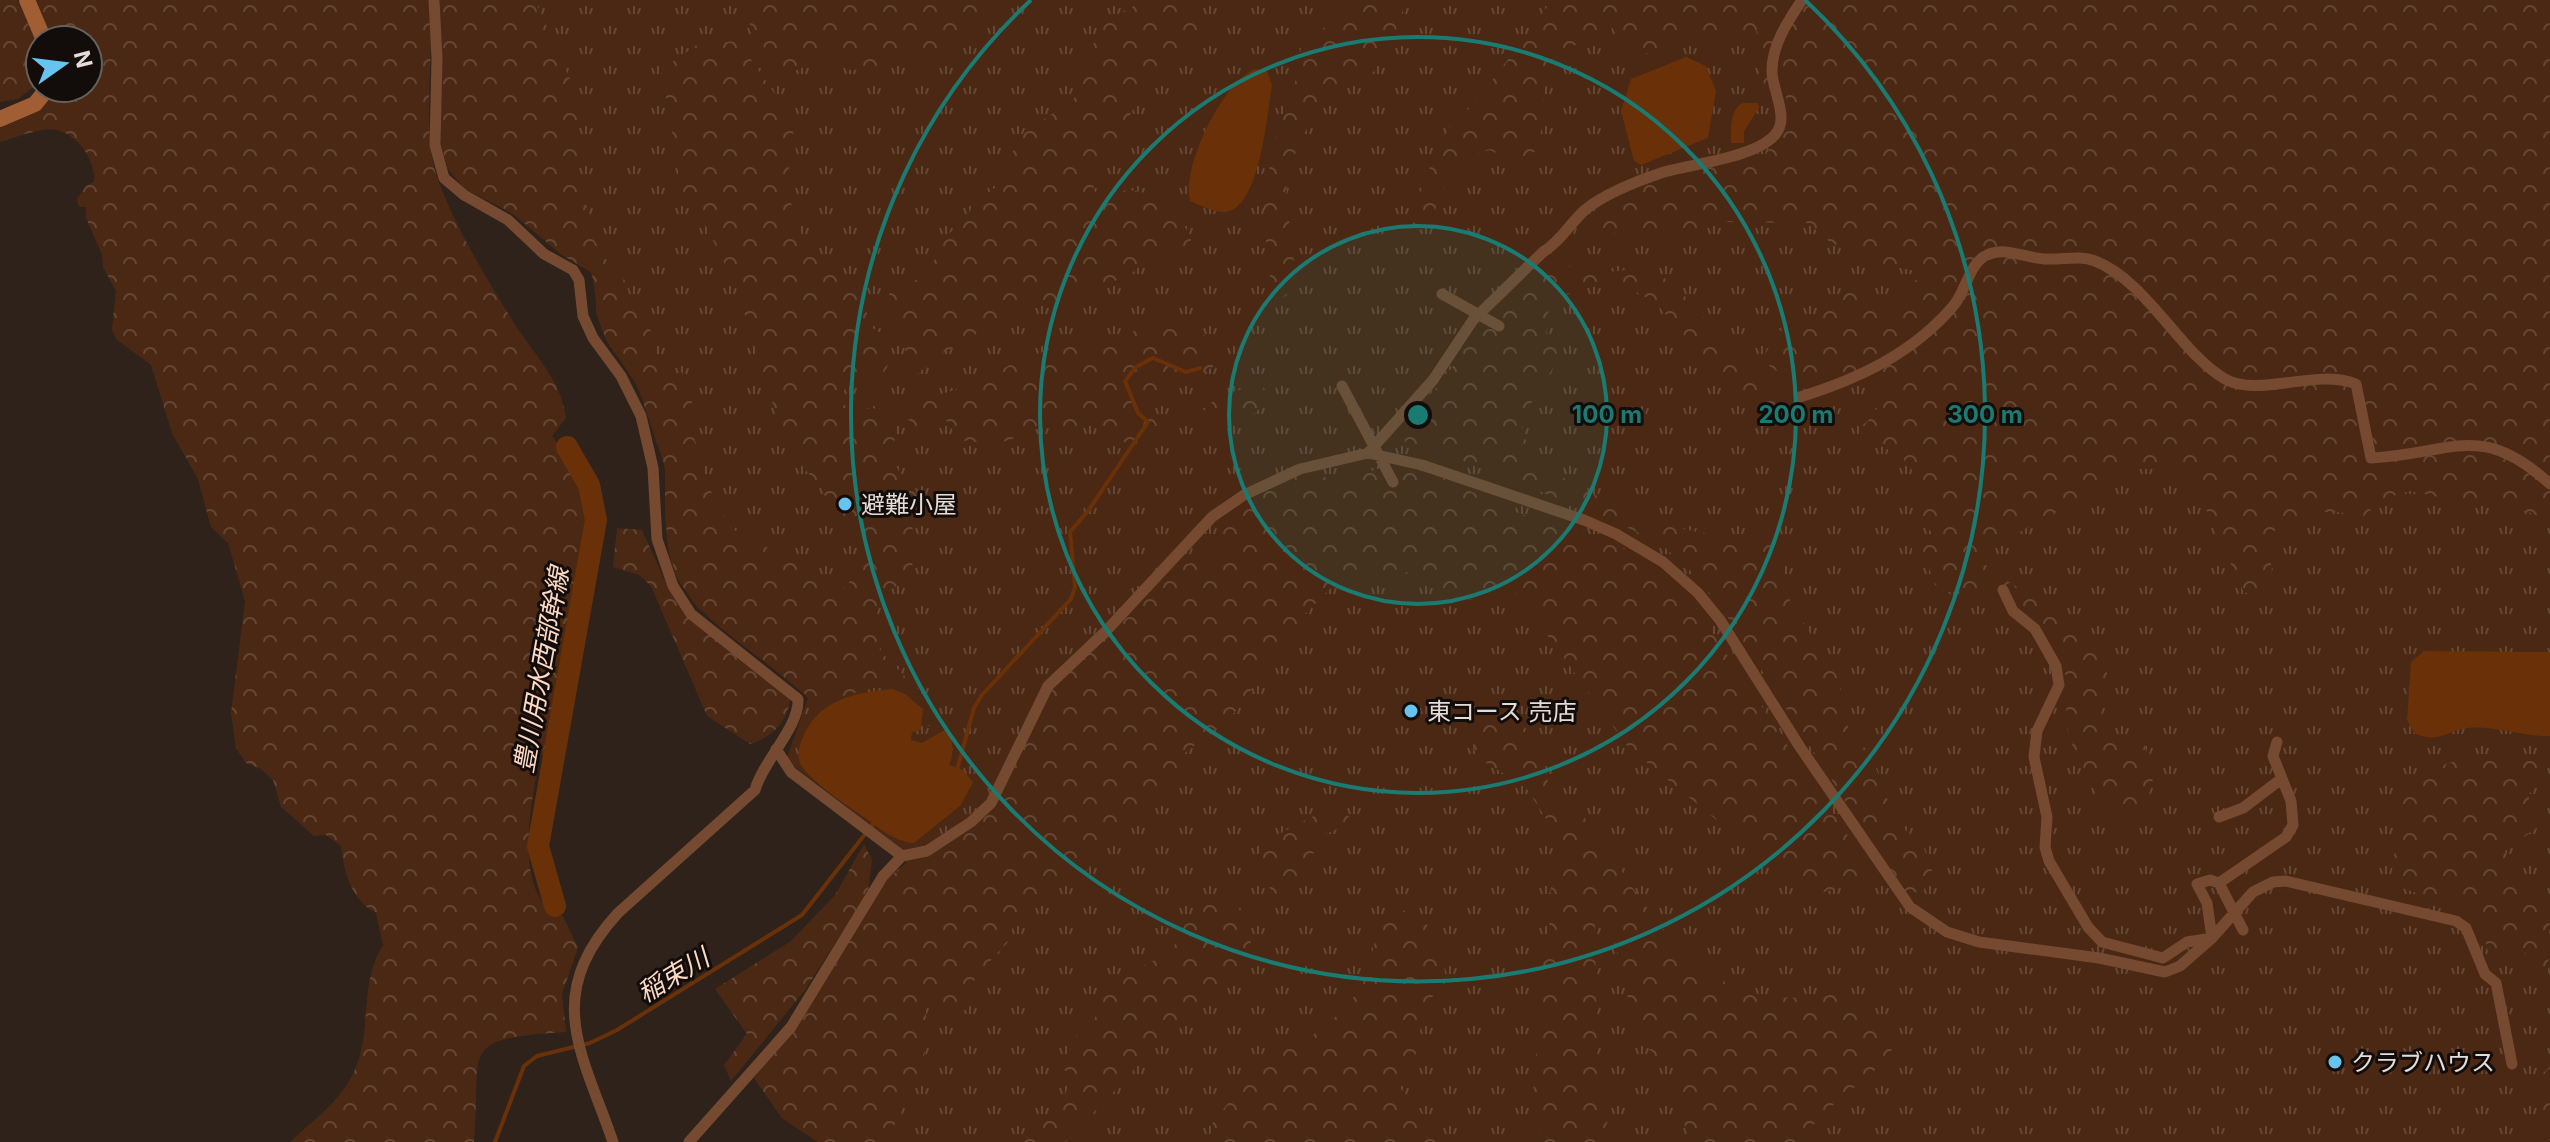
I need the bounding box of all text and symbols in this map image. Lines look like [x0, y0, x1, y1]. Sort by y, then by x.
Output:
north arrow [24, 24, 104, 104]
text: N [69, 48, 98, 70]
text: 100 m [1572, 400, 1642, 429]
text: 200 m [1758, 400, 1834, 429]
text: 300 m [1947, 400, 2023, 429]
centre of rings [1404, 401, 1432, 429]
place label: 避難小屋 [861, 490, 957, 519]
marker: 避難小屋 [836, 495, 854, 513]
water label: 豊川用水西部幹線 [508, 562, 575, 775]
place label: 東コース 売店 [1427, 697, 1577, 726]
marker: 東コース 売店 [1402, 702, 1420, 720]
water label: 稲束川 [632, 940, 717, 1008]
place label: クラブハウス [2351, 1048, 2495, 1077]
marker: クラブハウス [2326, 1053, 2344, 1071]

